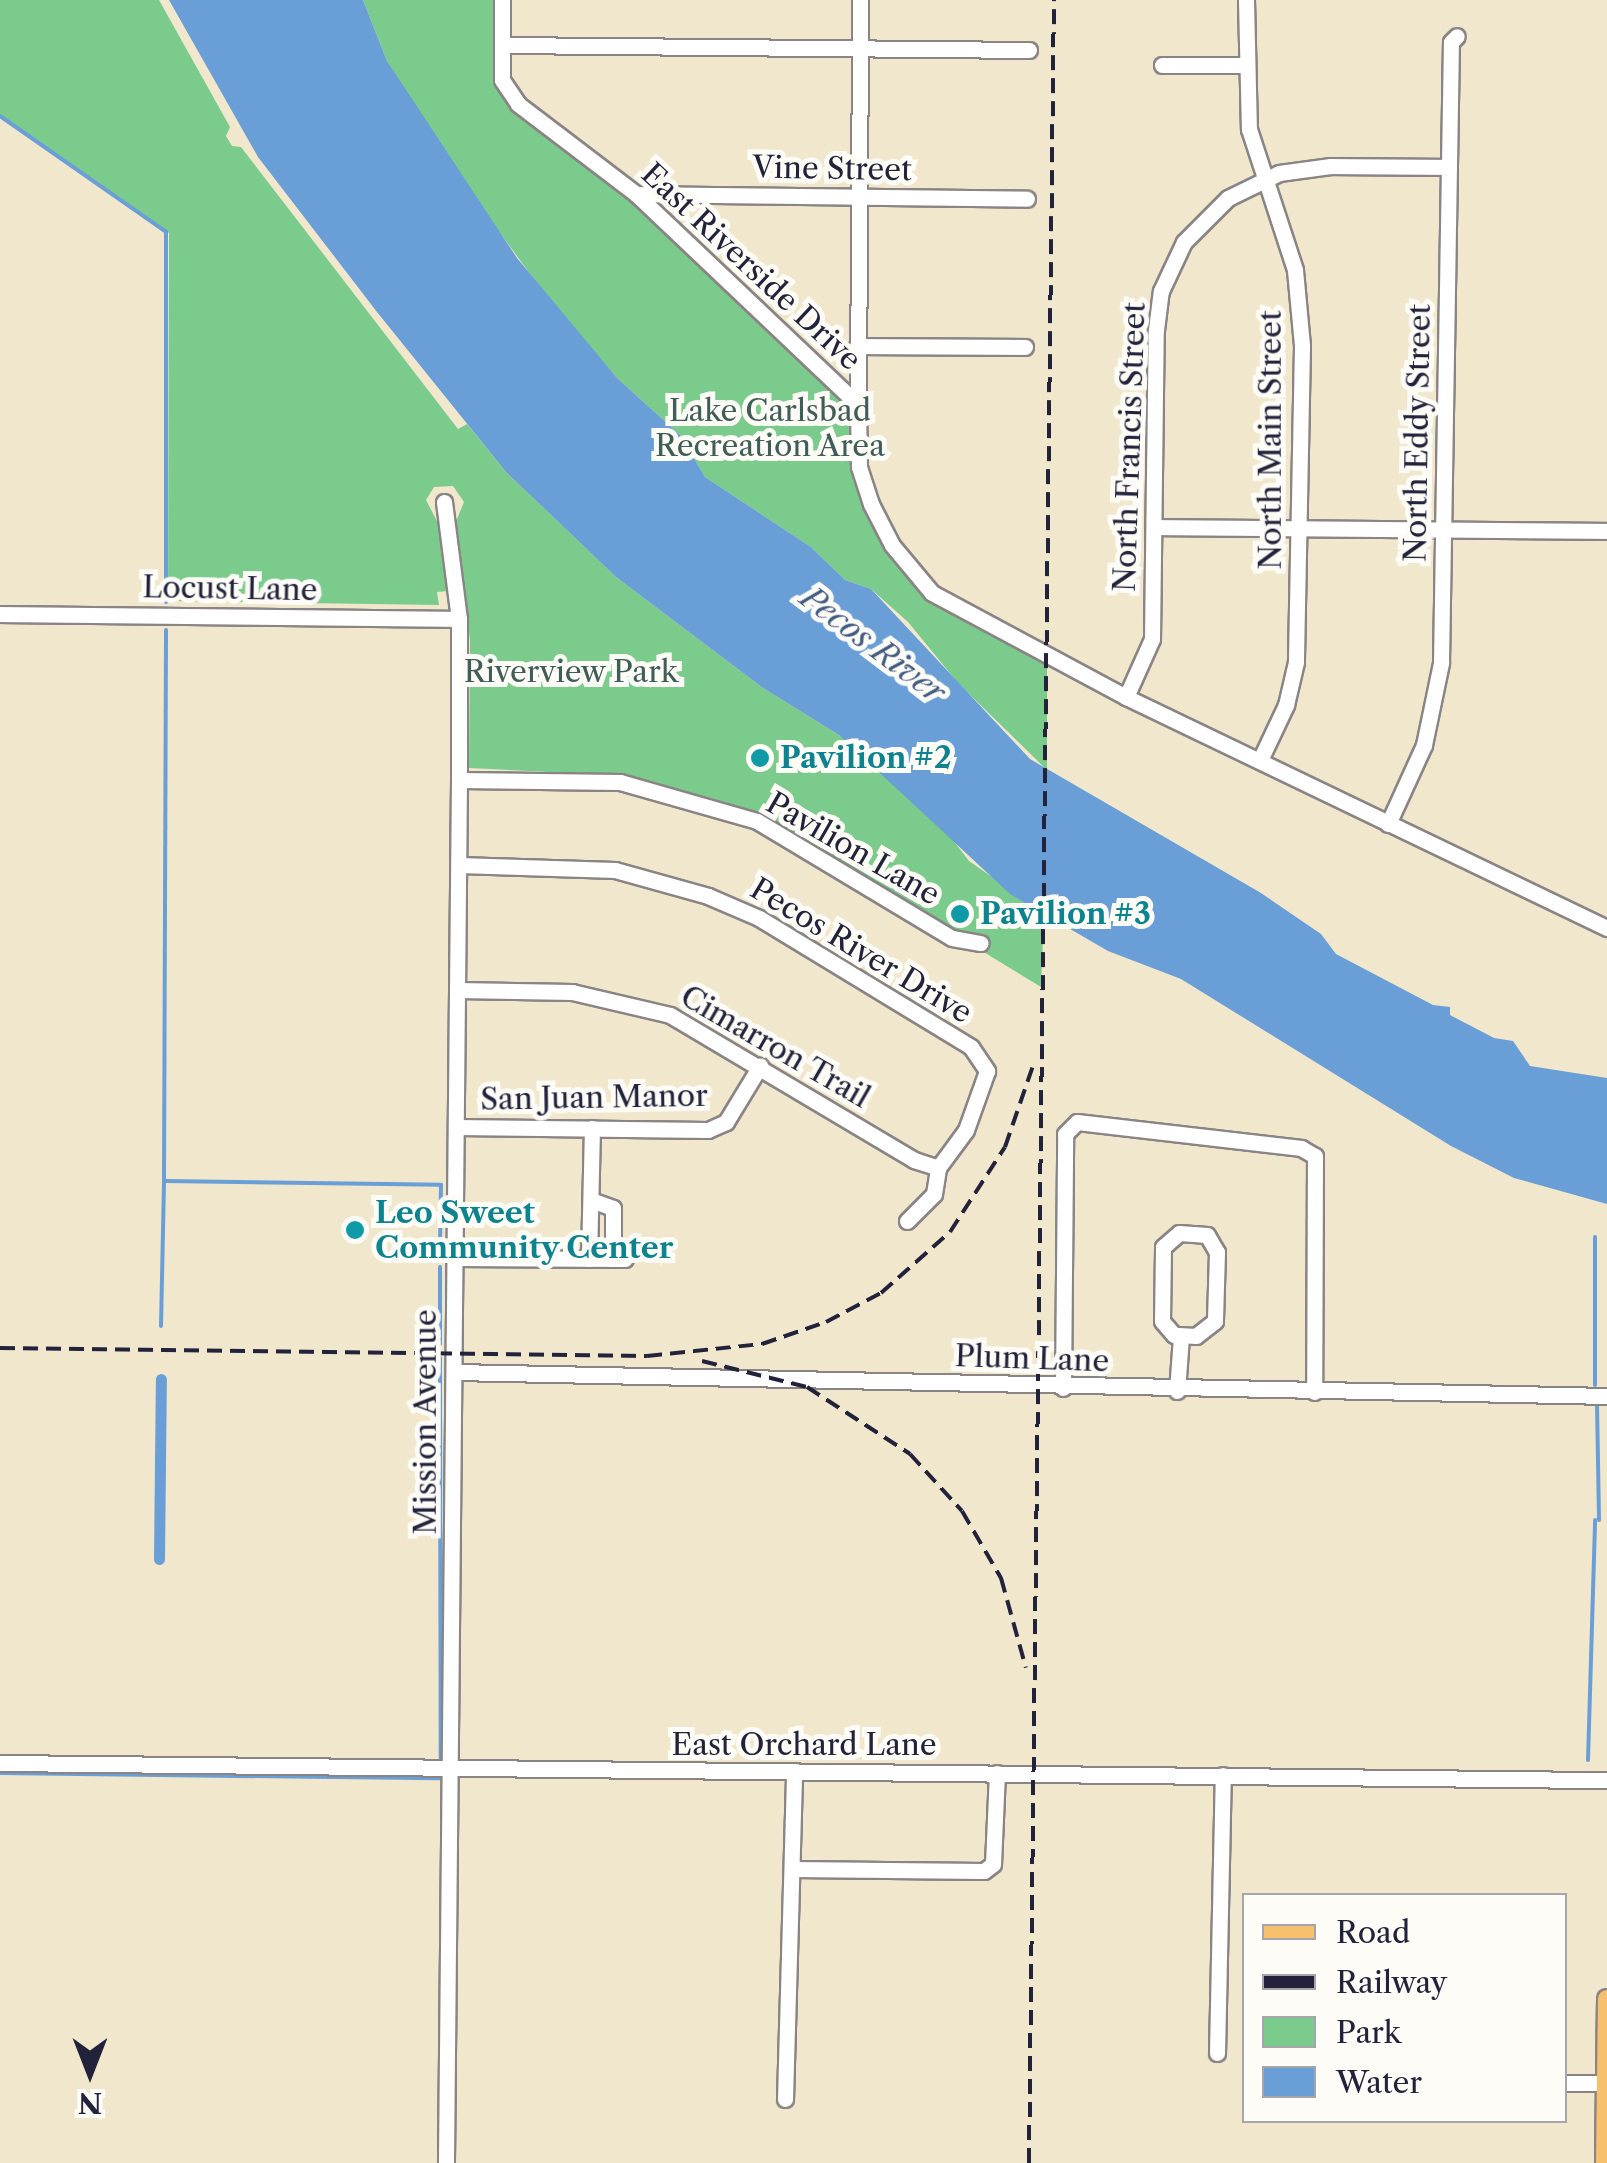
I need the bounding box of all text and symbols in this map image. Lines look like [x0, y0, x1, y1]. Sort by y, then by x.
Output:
street label: Vine Street [752, 150, 912, 188]
street label: East Riverside Drive [634, 156, 868, 378]
street label: North Francis Street [1107, 302, 1153, 592]
street label: North Eddy Street [1398, 303, 1438, 563]
street label: North Main Street [1253, 310, 1289, 570]
park label: Lake Carlsbad Recreation Area [654, 393, 886, 464]
street label: Locust Lane [142, 569, 318, 609]
water label: Pecos River [793, 578, 953, 712]
park label: Riverview Park [463, 654, 679, 690]
place label: Pavilion #2 [780, 740, 952, 776]
marker: Pavilion #2 [749, 747, 771, 769]
street label: Pavilion Lane [760, 785, 946, 913]
street label: Pecos River Drive [743, 871, 979, 1031]
place label: Pavilion #3 [980, 896, 1151, 932]
marker: Pavilion #3 [949, 903, 971, 925]
street label: Cimarron Trail [674, 978, 876, 1116]
street label: San Juan Manor [480, 1078, 708, 1118]
place label: Leo Sweet Community Center [375, 1195, 674, 1266]
marker: Leo Sweet Community Center [344, 1219, 366, 1241]
street label: Mission Avenue [408, 1309, 444, 1535]
street label: Plum Lane [954, 1338, 1110, 1380]
street label: East Orchard Lane [671, 1727, 937, 1763]
legend [1242, 1893, 1567, 2123]
text: Road [1336, 1914, 1410, 1951]
text: Railway [1336, 1964, 1447, 2001]
text: Park [1336, 2014, 1401, 2051]
north arrow [40, 2023, 140, 2123]
text: Water [1336, 2064, 1422, 2101]
text: N [78, 2086, 102, 2120]

